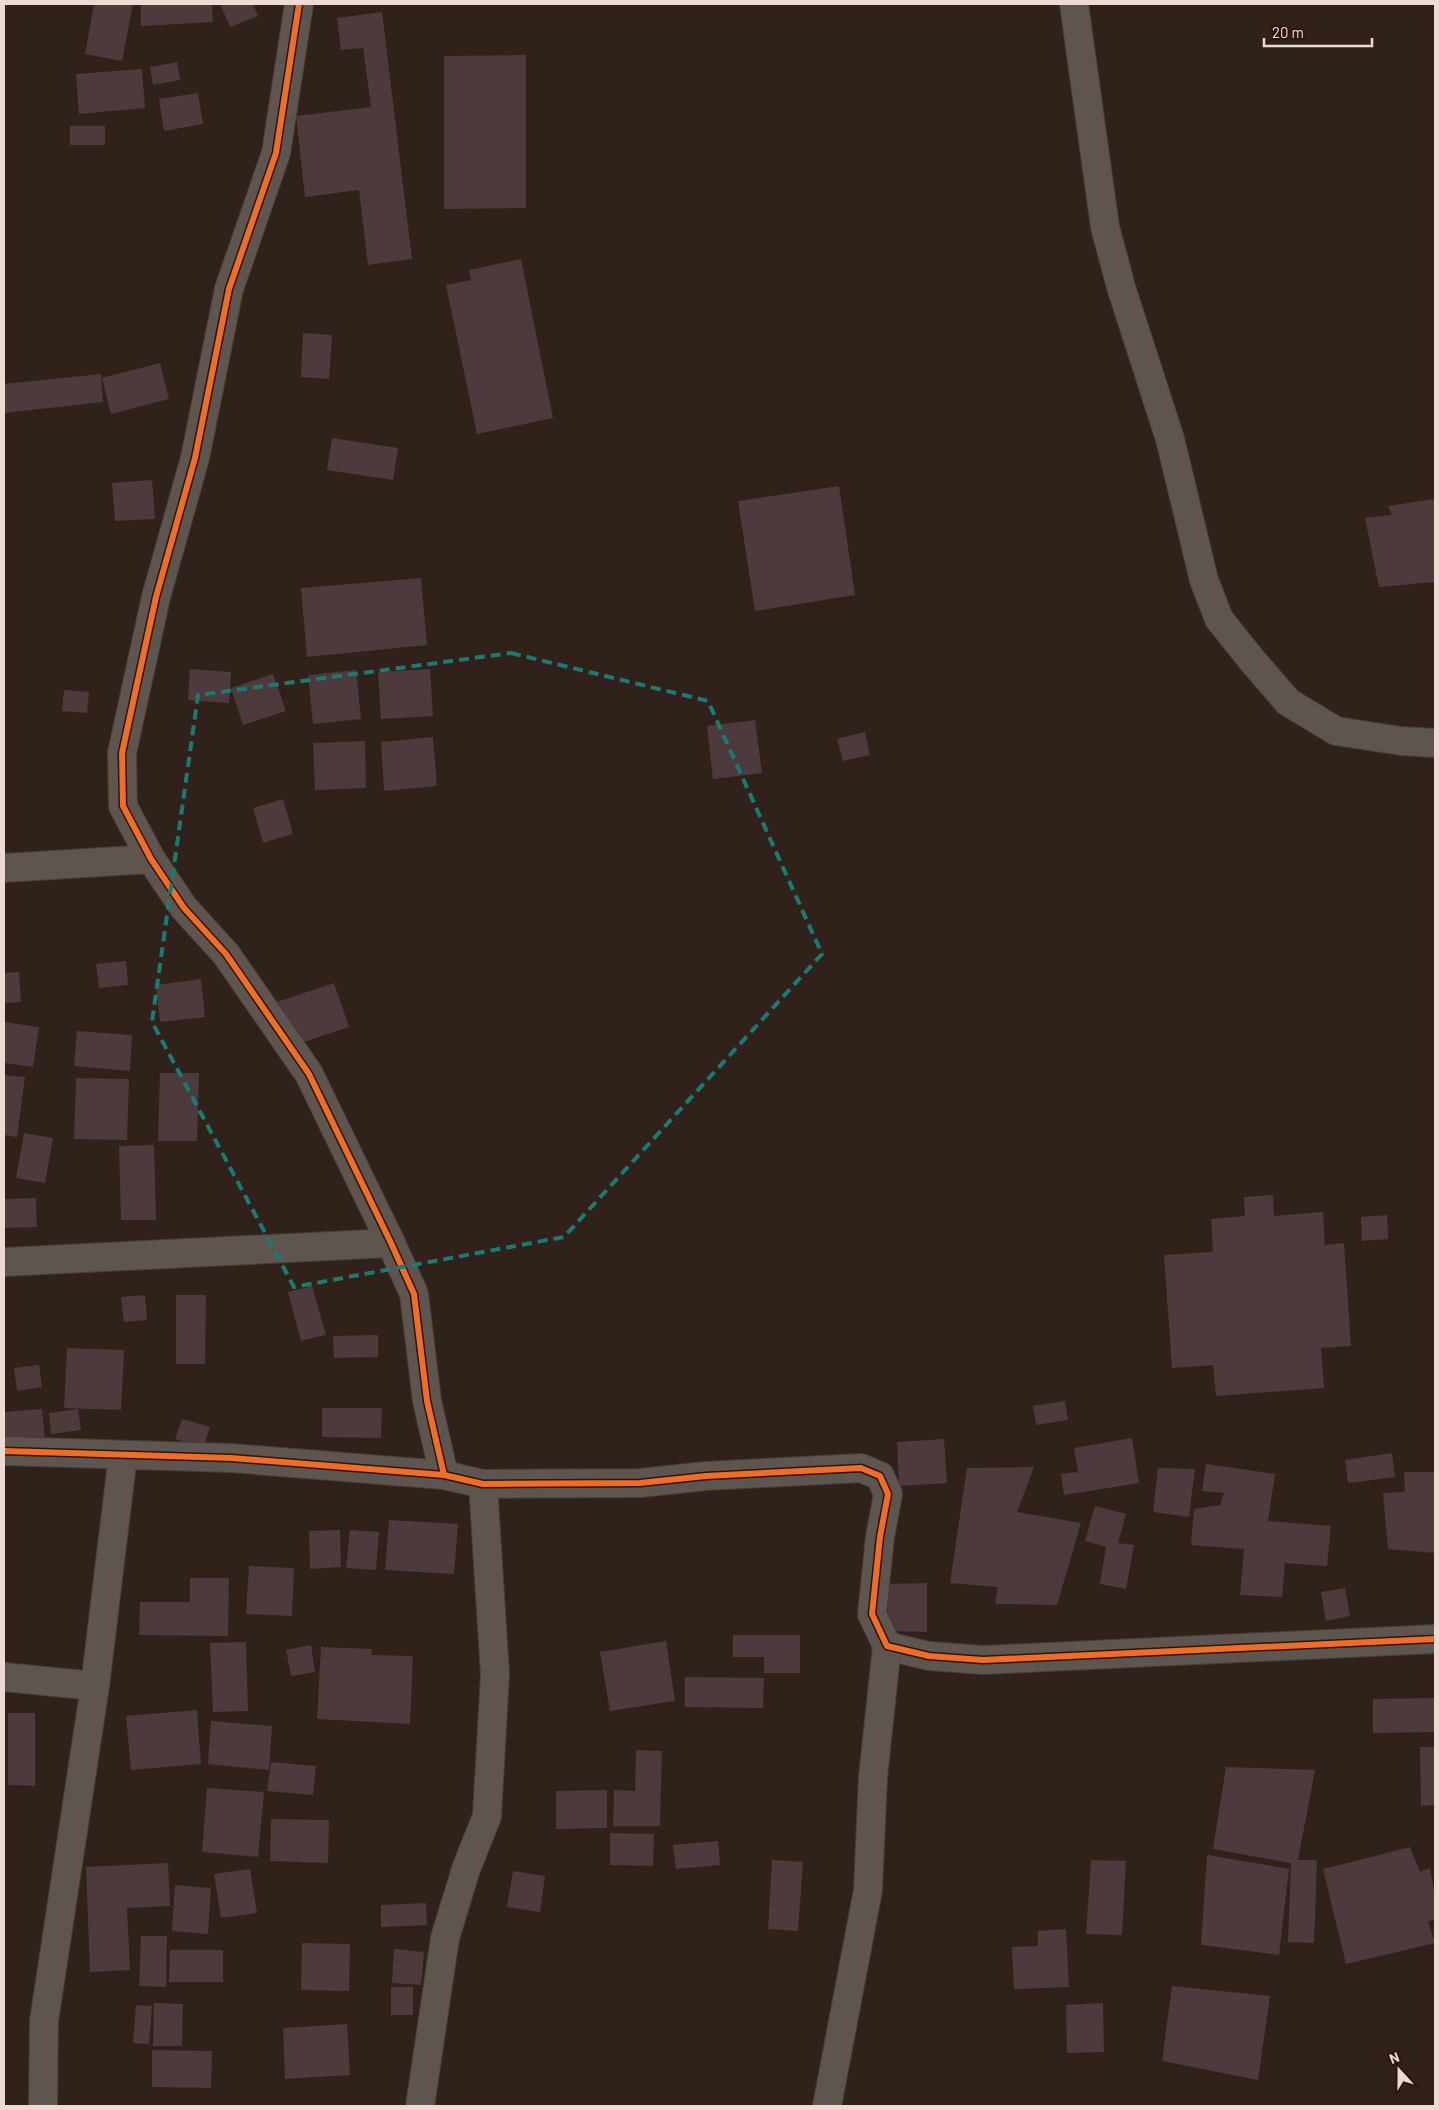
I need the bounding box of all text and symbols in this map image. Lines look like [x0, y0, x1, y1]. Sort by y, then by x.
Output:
scale bar [1264, 15, 1372, 47]
text: 20 m [1272, 23, 1304, 41]
north arrow [1374, 2045, 1424, 2095]
text: N [1387, 2048, 1402, 2067]

